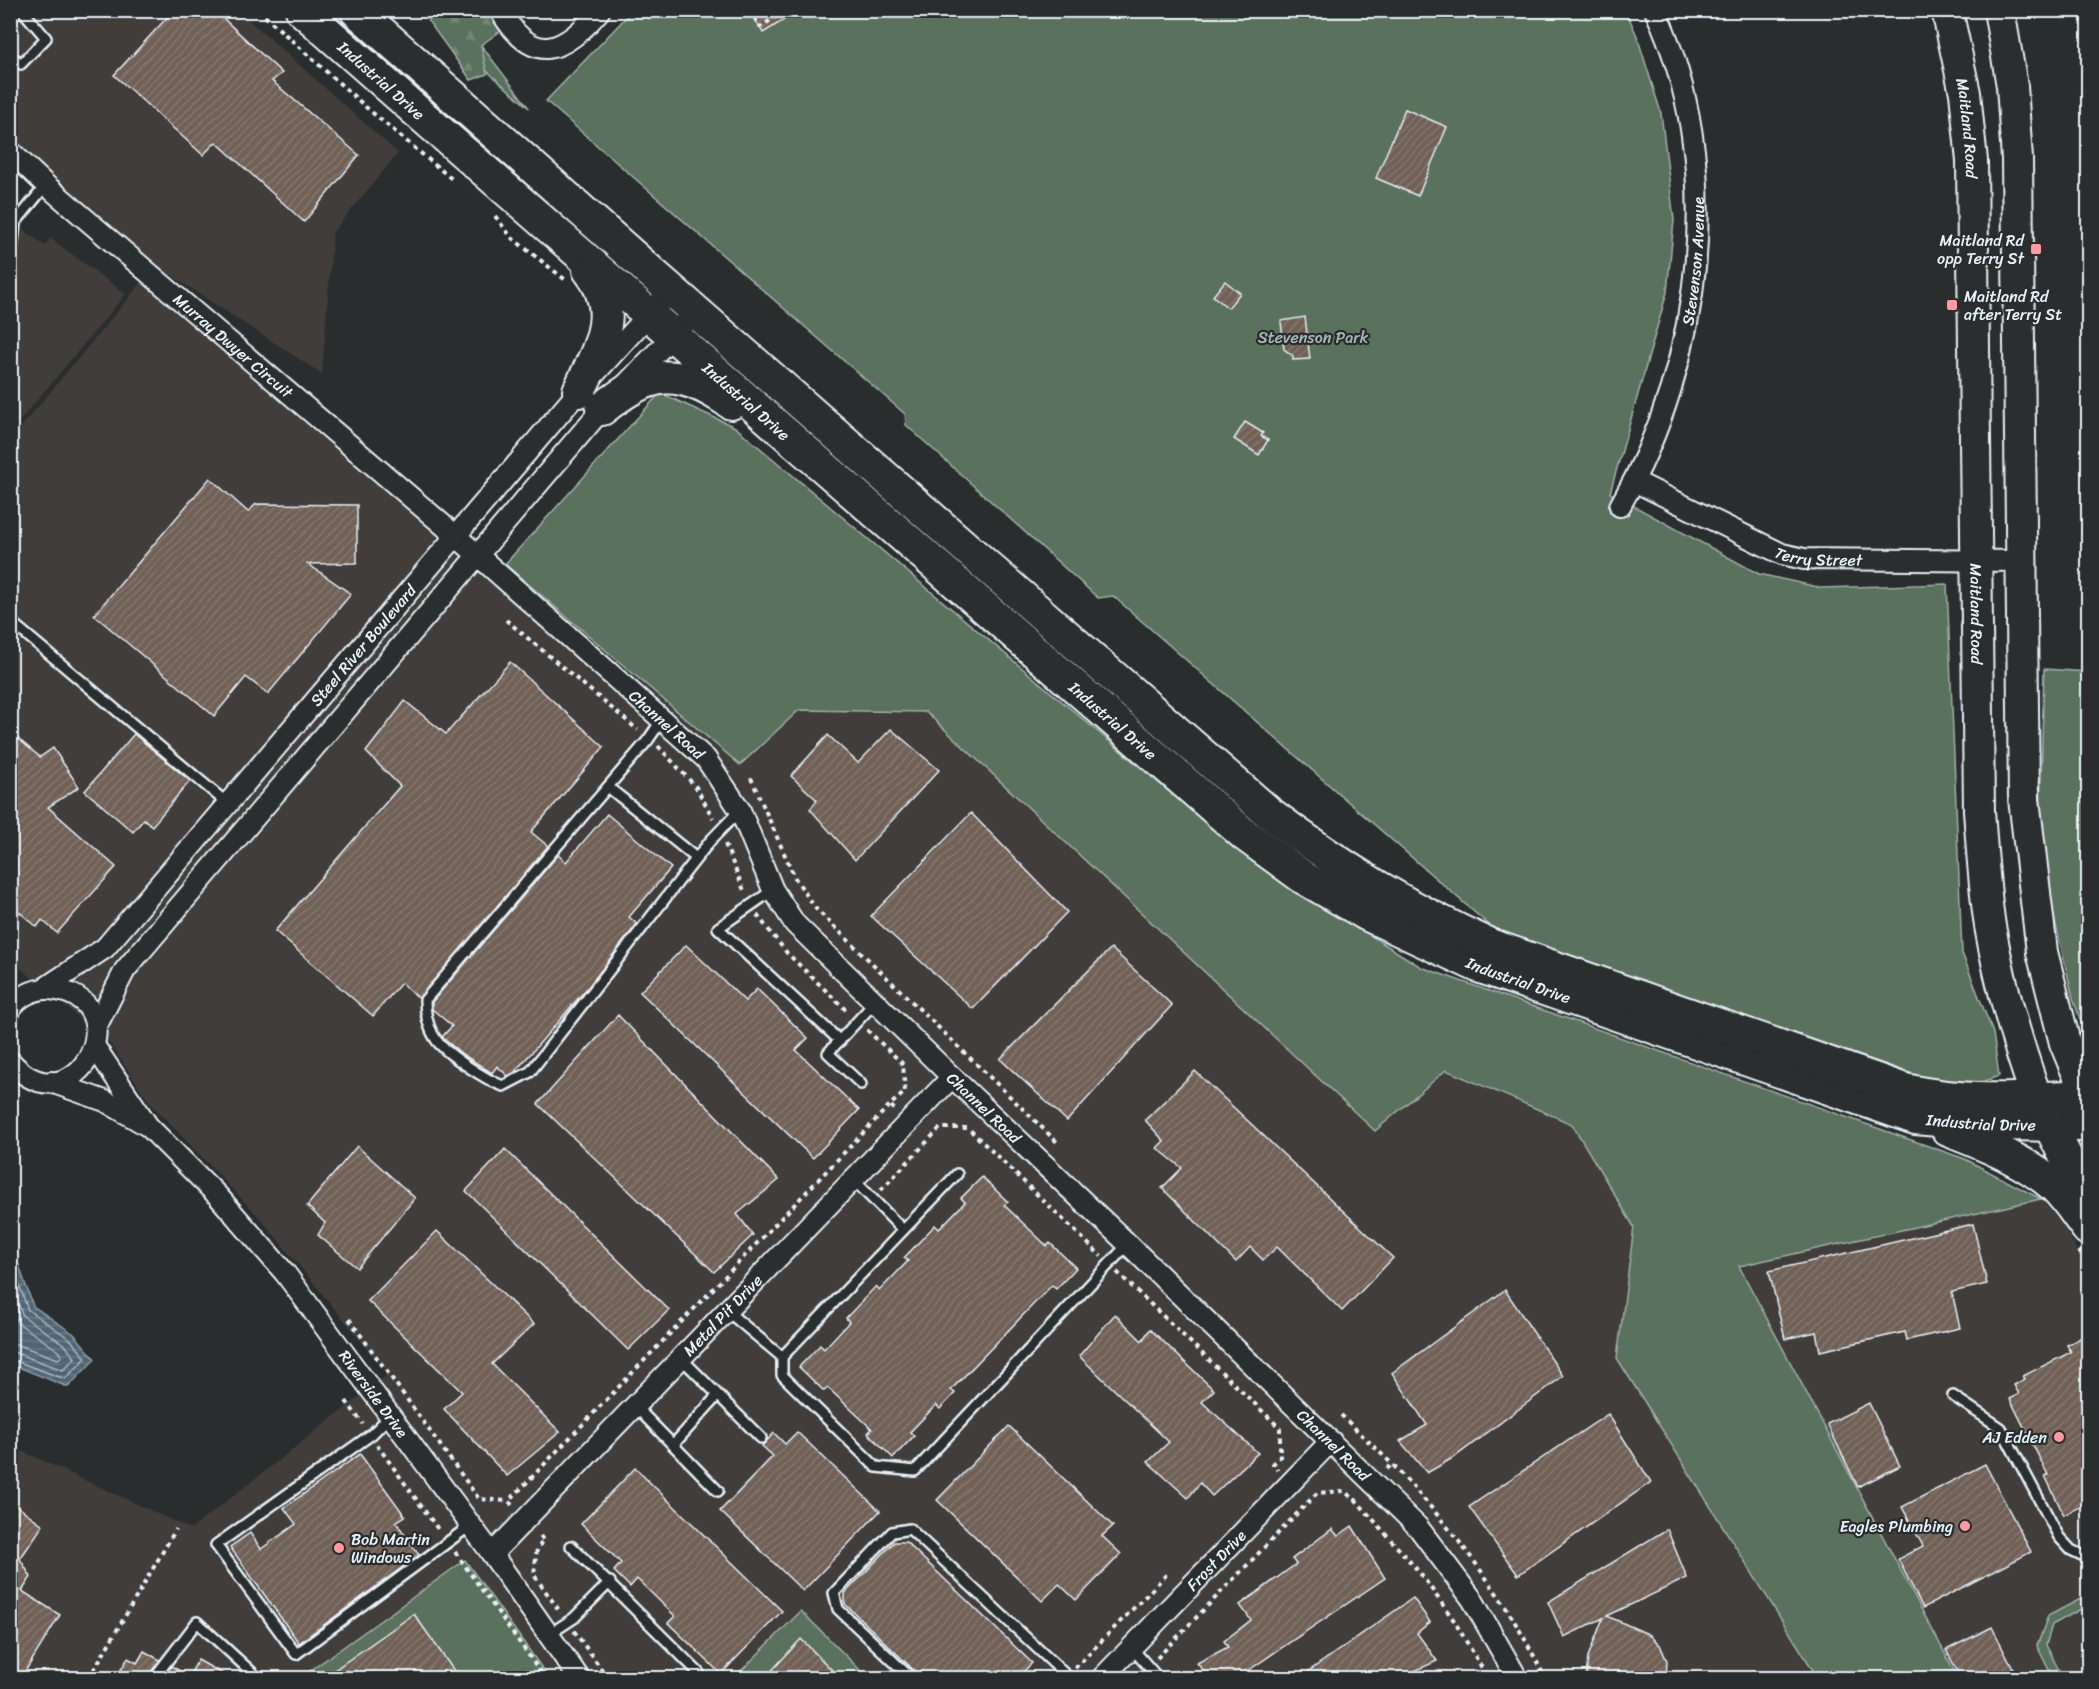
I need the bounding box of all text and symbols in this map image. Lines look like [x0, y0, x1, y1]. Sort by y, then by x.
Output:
street label: Industrial Drive [330, 33, 432, 128]
street label: Maitland Road [1947, 75, 1986, 180]
street label: Stevenson Avenue [1673, 196, 1713, 328]
place label: Maitland Rd opp Terry St [1937, 226, 2026, 273]
marker: Maitland Rd opp Terry St [2029, 242, 2043, 256]
place label: Maitland Rd after Terry St [1964, 282, 2062, 329]
street label: Murray Dwyer Circuit [166, 286, 300, 406]
marker: Maitland Rd after Terry St [1945, 298, 1959, 312]
park label: Stevenson Park [1258, 323, 1369, 352]
street label: Industrial Drive [695, 354, 797, 448]
street label: Terry Street [1769, 538, 1863, 575]
street label: Maitland Road [1961, 563, 1991, 666]
street label: Steel River Boulevard [303, 576, 425, 713]
street label: Industrial Drive [1061, 673, 1163, 768]
street label: Channel Road [622, 682, 713, 768]
street label: Industrial Drive [1460, 948, 1575, 1012]
street label: Channel Road [939, 1065, 1029, 1152]
street label: Industrial Drive [1924, 1105, 2036, 1139]
street label: Metal Pit Drive [676, 1267, 770, 1364]
street label: Riverside Drive [331, 1343, 416, 1445]
street label: Channel Road [1289, 1402, 1379, 1490]
place label: AJ Edden [1981, 1423, 2047, 1452]
marker: AJ Edden [2052, 1430, 2066, 1444]
place label: Eagles Plumbing [1840, 1512, 1953, 1541]
marker: Eagles Plumbing [1958, 1519, 1972, 1533]
street label: Frost Drive [1179, 1522, 1254, 1598]
place label: Bob Martin Windows [351, 1525, 430, 1572]
marker: Bob Martin Windows [332, 1541, 346, 1555]

